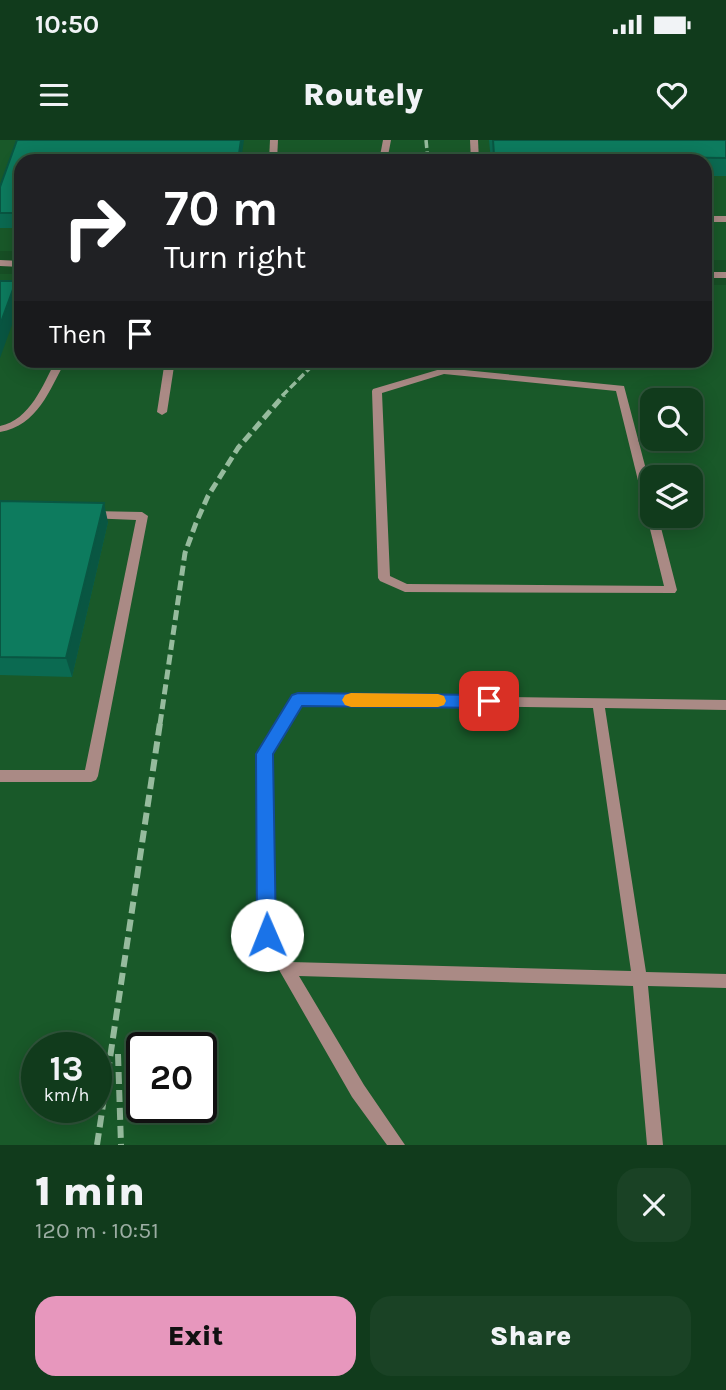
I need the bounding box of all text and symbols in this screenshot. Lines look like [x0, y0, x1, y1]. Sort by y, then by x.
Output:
text: 10:50 [35, 9, 99, 40]
icon: menu [35, 76, 73, 114]
text: Routely [303, 76, 423, 113]
icon: heart [653, 76, 691, 114]
text: 70 m [164, 180, 278, 237]
icon: right [49, 182, 140, 273]
text: Turn right [164, 239, 306, 276]
icon: arrive [121, 315, 159, 353]
text: Then [49, 319, 107, 350]
map controls [640, 388, 703, 528]
button: search [640, 388, 703, 451]
button: layers [640, 465, 703, 528]
pin [459, 671, 519, 731]
icon: arrive [470, 682, 508, 720]
position arrow [230, 898, 304, 972]
speed limit sign: 20 [126, 1032, 217, 1123]
text: 13 [49, 1048, 84, 1089]
text: km/h [44, 1084, 89, 1106]
text: 1 min [35, 1166, 145, 1216]
button: close [617, 1168, 691, 1242]
text: 120 m · 10:51 [35, 1217, 159, 1244]
button: Exit [35, 1296, 356, 1376]
button: Share [370, 1296, 691, 1376]

